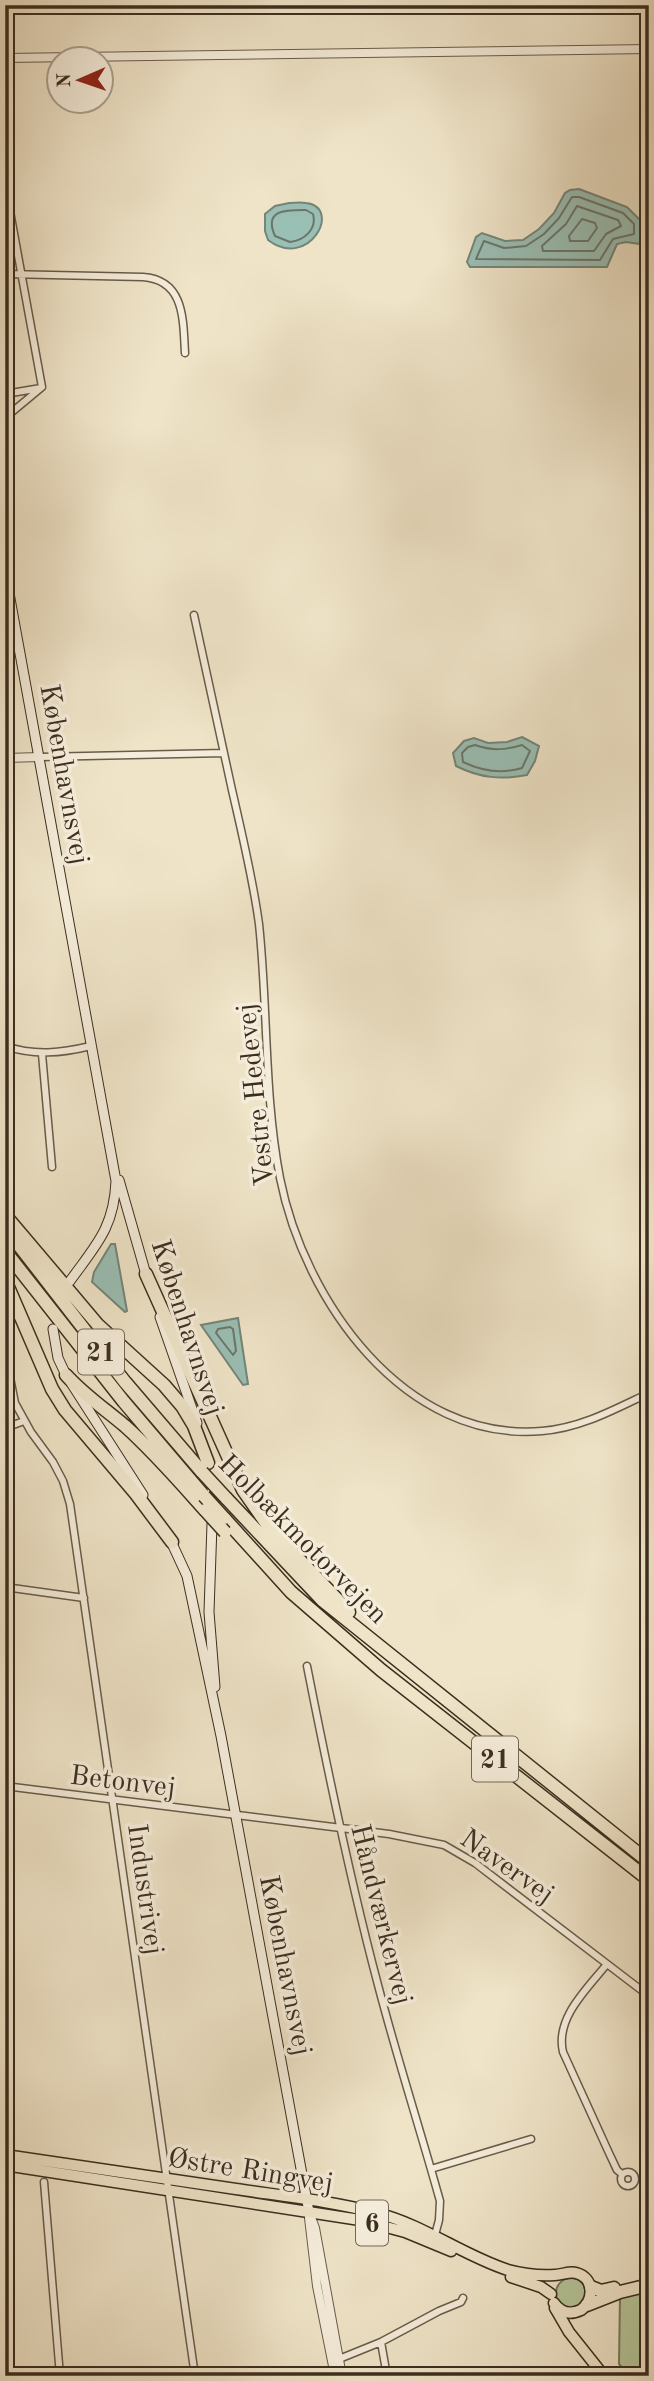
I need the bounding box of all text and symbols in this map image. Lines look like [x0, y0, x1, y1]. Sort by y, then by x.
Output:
north arrow [46, 46, 116, 116]
text: N [56, 72, 75, 88]
street label: Københavnsvej [33, 682, 93, 867]
street label: Vestre Hedevej [233, 1002, 281, 1188]
street label: Københavnsvej [145, 1237, 228, 1419]
road number: 21 [78, 1330, 124, 1374]
street label: Holbækmotorvejen [212, 1450, 392, 1630]
road number: 21 [472, 1736, 518, 1782]
street label: Betonvej [68, 1763, 177, 1803]
street label: Industrivej [121, 1822, 167, 1957]
street label: Håndværkervej [344, 1822, 416, 2008]
street label: Navervej [454, 1825, 558, 1910]
street label: Københavnsvej [253, 1873, 315, 2058]
street label: Østre Ringvej [166, 2145, 335, 2199]
road number: 6 [356, 2200, 388, 2246]

